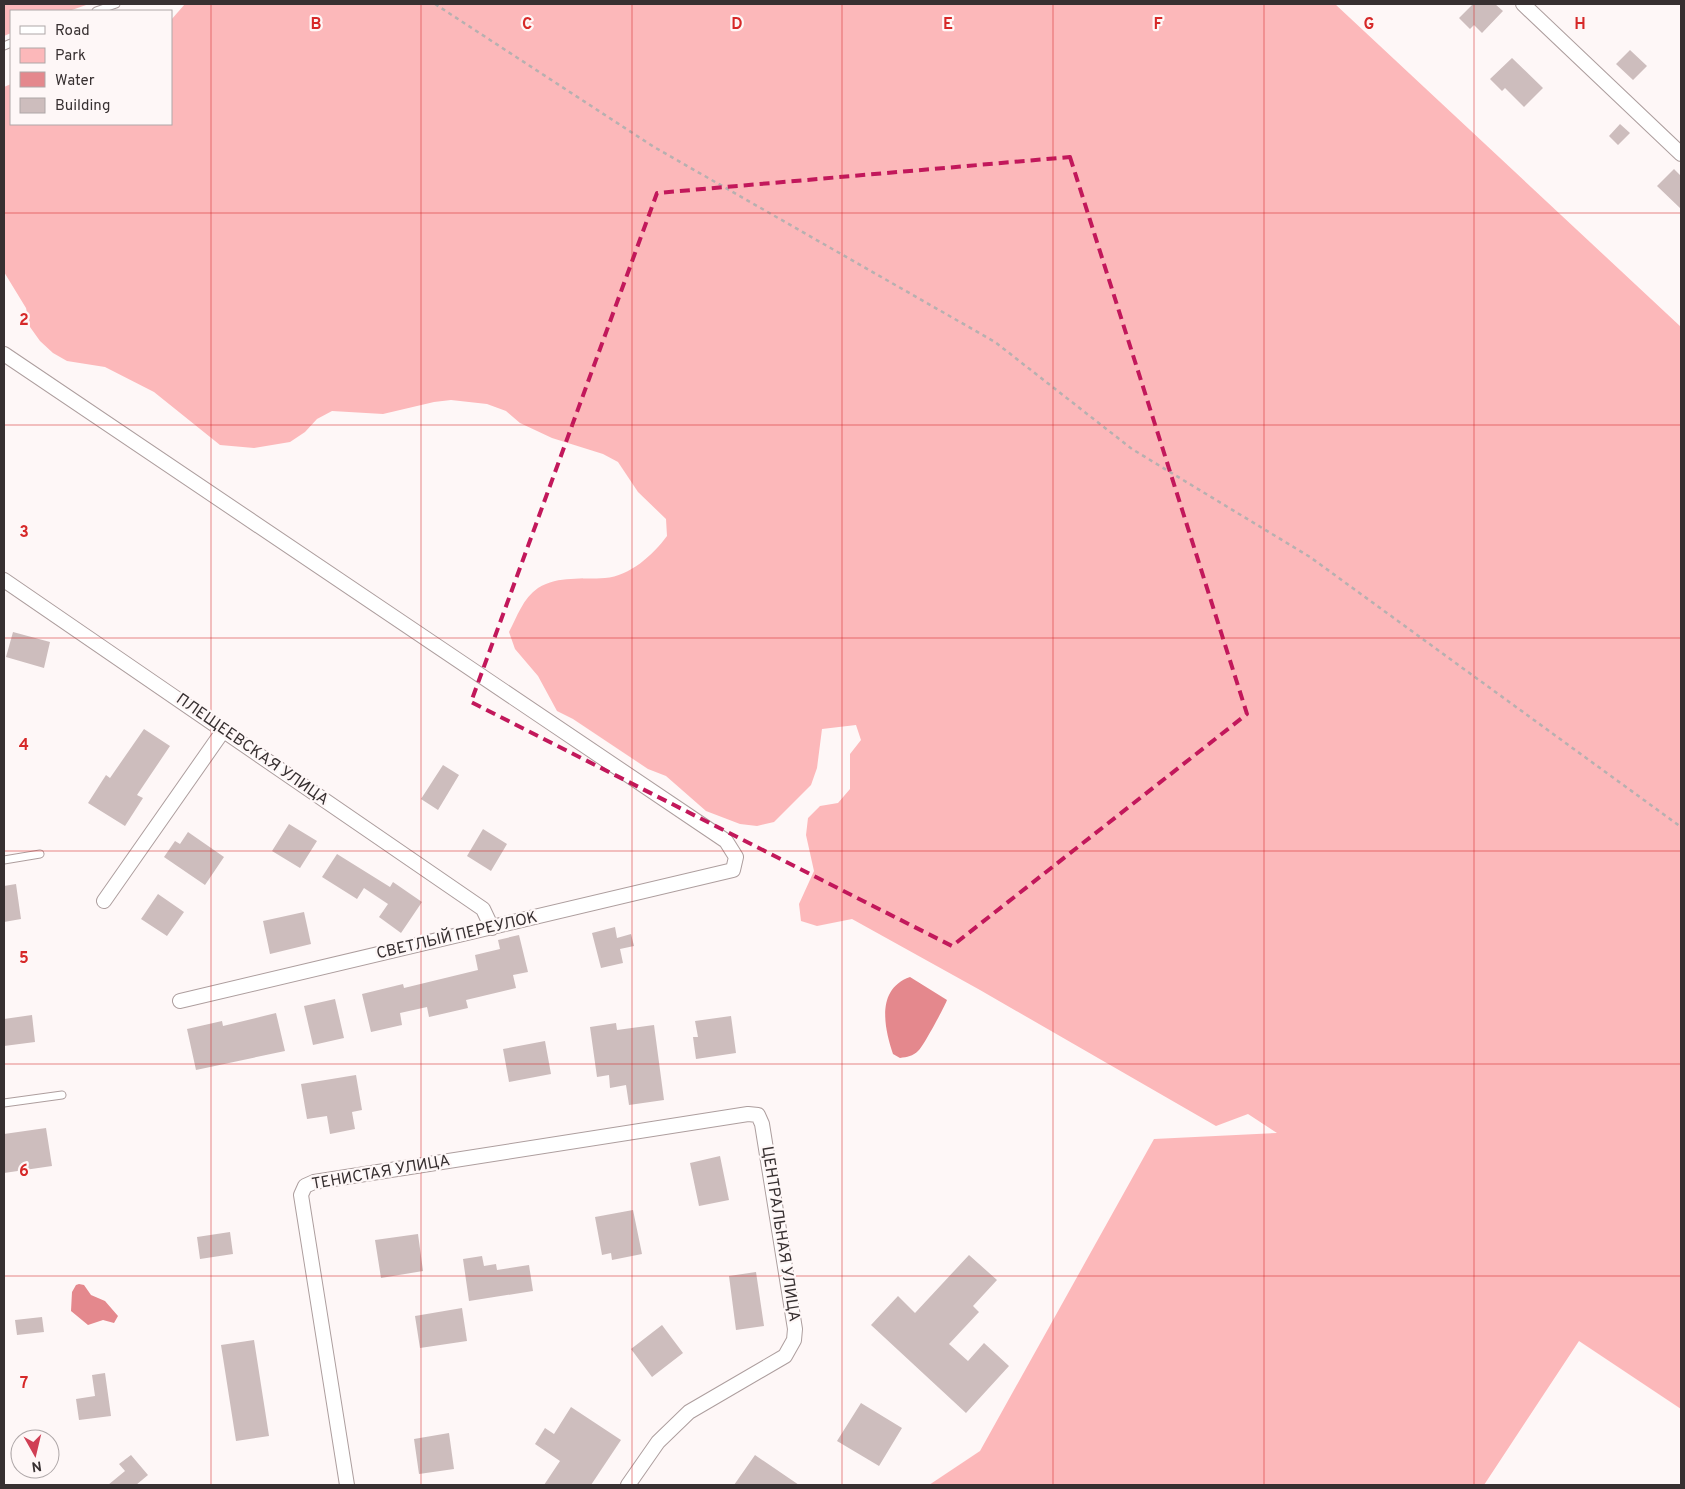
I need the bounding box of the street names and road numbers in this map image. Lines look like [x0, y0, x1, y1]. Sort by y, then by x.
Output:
street label: ПЛЕЩЕЕВСКАЯ УЛИЦА [172, 690, 332, 810]
street label: СВЕТЛЫЙ ПЕРЕУЛОК [374, 906, 540, 964]
street label: ЦЕНТРАЛЬНАЯ УЛИЦА [756, 1145, 804, 1323]
street label: ТЕНИСТАЯ УЛИЦА [310, 1151, 452, 1195]

